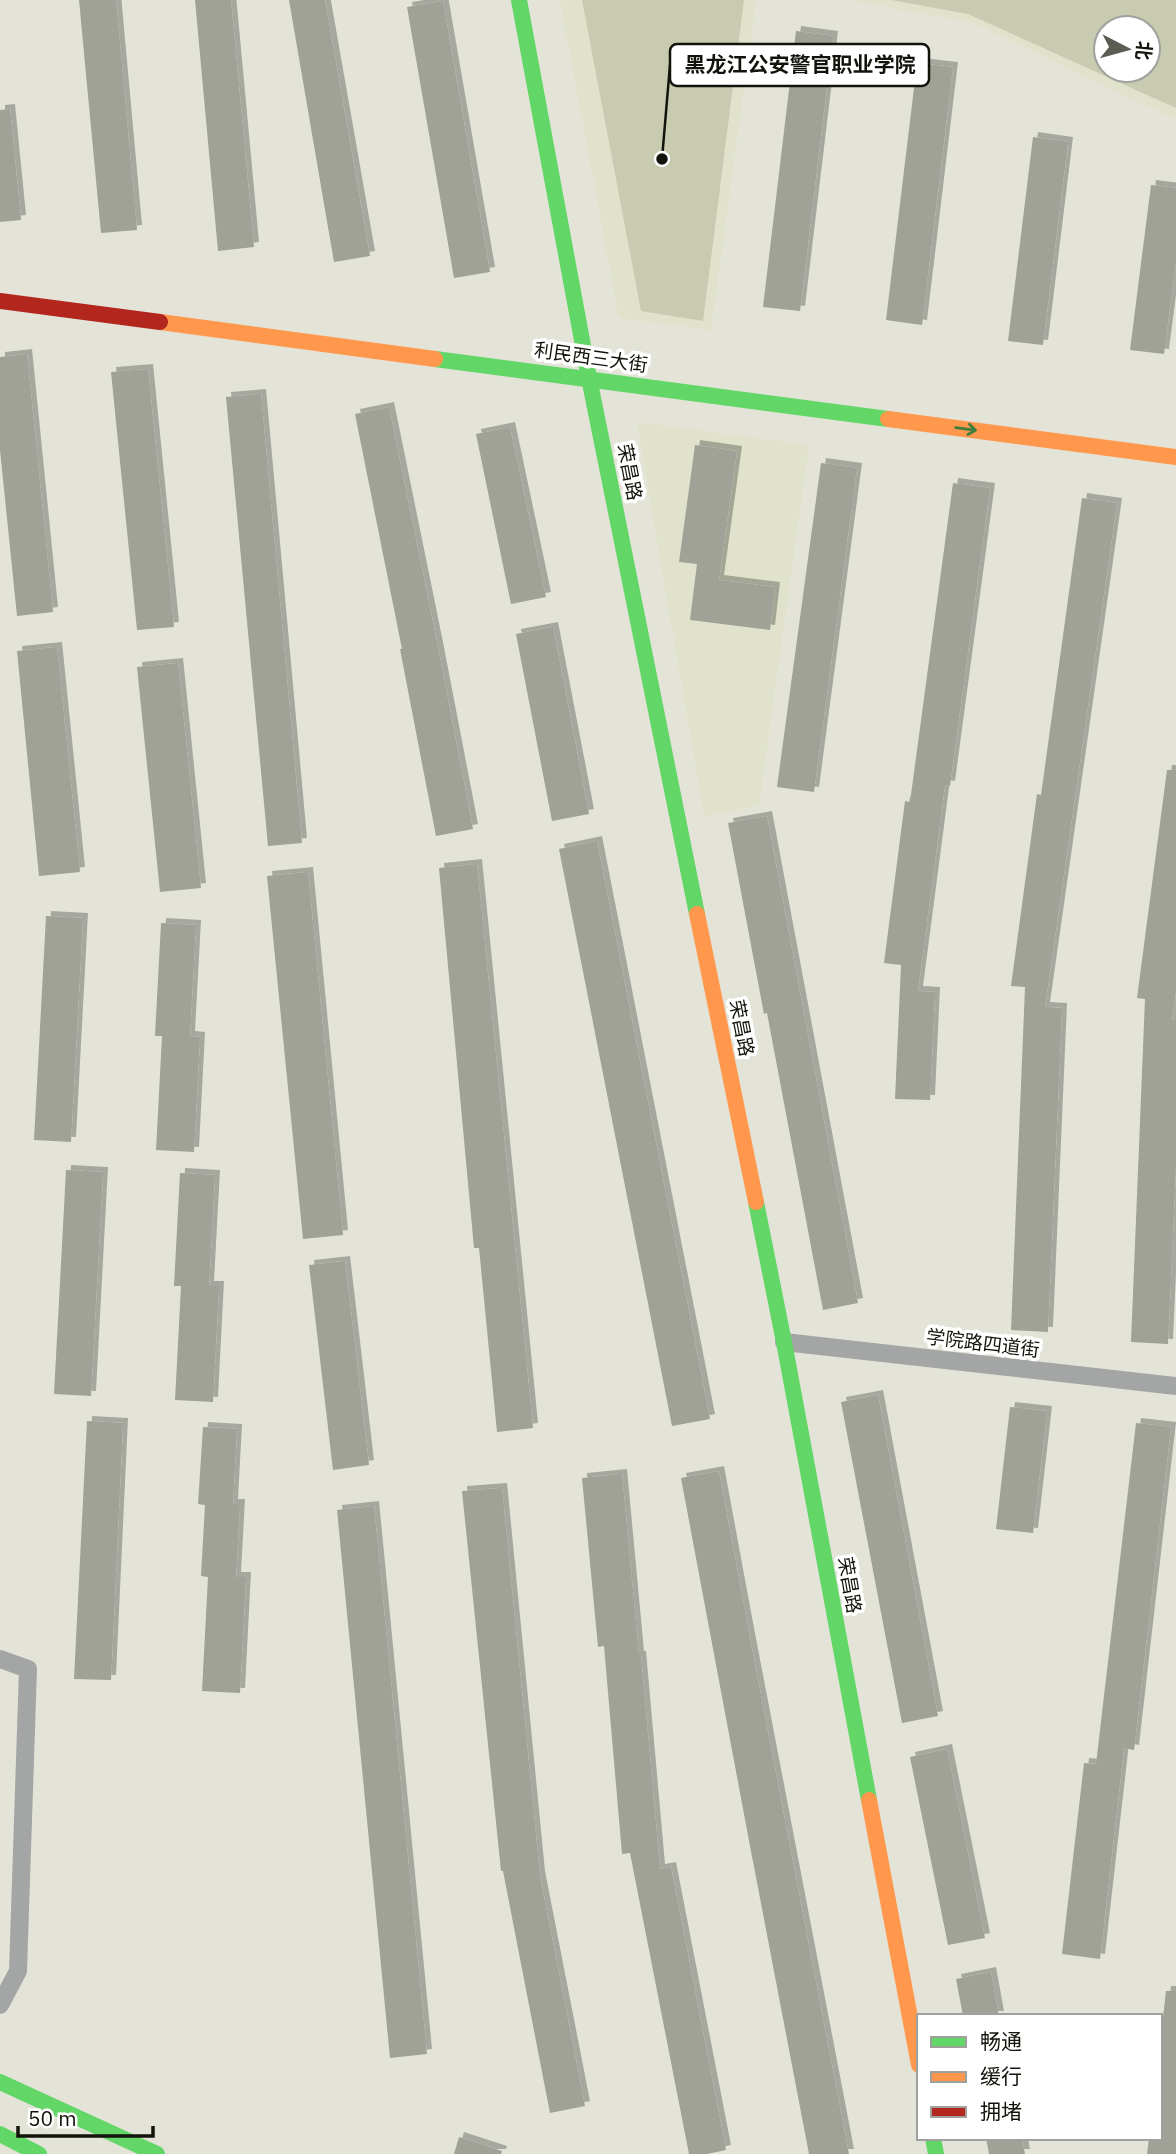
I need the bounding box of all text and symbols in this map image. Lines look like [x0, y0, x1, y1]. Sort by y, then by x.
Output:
north arrow [1092, 14, 1162, 84]
text: 北 [1131, 40, 1157, 61]
callout: 黑龙江公安警官职业学院 [670, 44, 929, 86]
text: 黑龙江公安警官职业学院 [685, 50, 916, 78]
street label: 利民西三大街 [533, 337, 649, 377]
one-way arrow [955, 422, 977, 435]
street label: 荣昌路 [613, 442, 647, 502]
street label: 荣昌路 [725, 998, 759, 1058]
street label: 学院路四道街 [925, 1324, 1041, 1362]
street label: 荣昌路 [833, 1555, 867, 1615]
legend [917, 2014, 1162, 2140]
text: 畅通 [980, 2027, 1022, 2055]
text: 缓行 [980, 2062, 1022, 2090]
scale bar [18, 2094, 152, 2138]
text: 拥堵 [980, 2097, 1022, 2125]
text: 50 m [28, 2104, 77, 2132]

